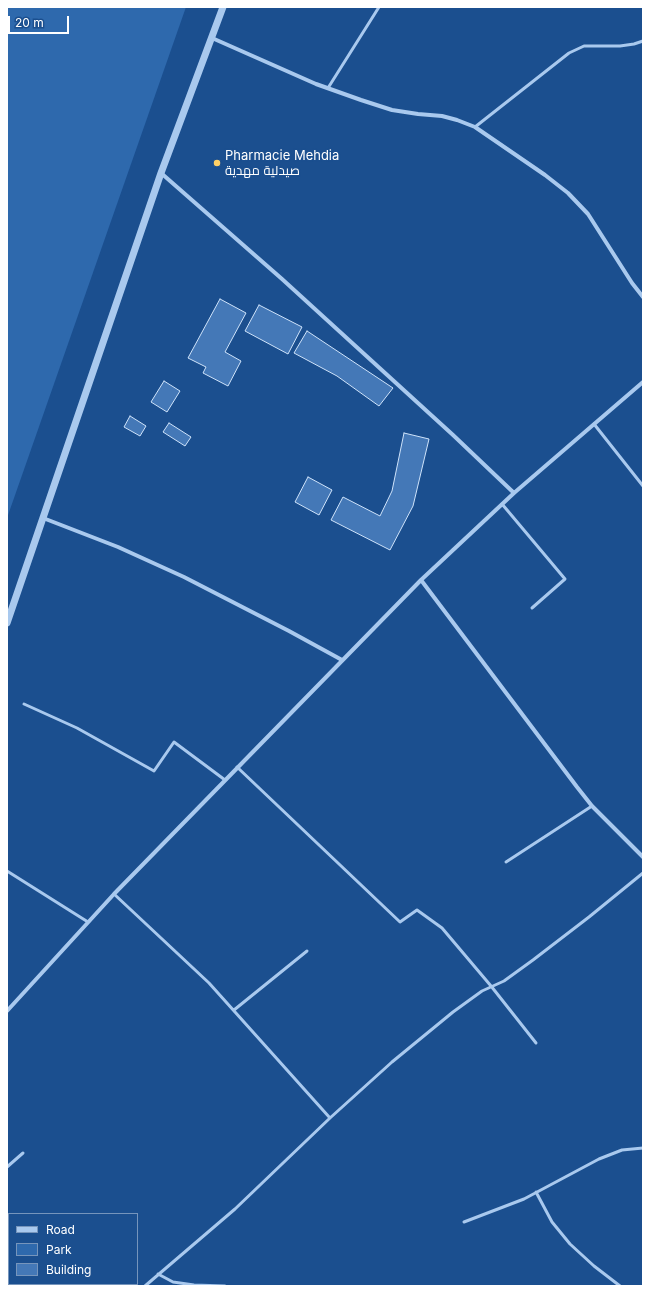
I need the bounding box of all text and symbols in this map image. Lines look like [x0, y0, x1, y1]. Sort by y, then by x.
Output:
scale bar [10, 8, 71, 34]
text: 20 m [15, 15, 44, 30]
place label: Pharmacie Mehdia صيدلية مهدية [225, 148, 339, 179]
marker: Pharmacie Mehdia صيدلية مهدية [212, 158, 222, 168]
legend [8, 1213, 138, 1285]
text: Road [46, 1222, 75, 1237]
text: Park [46, 1242, 72, 1257]
text: Building [46, 1262, 91, 1277]

